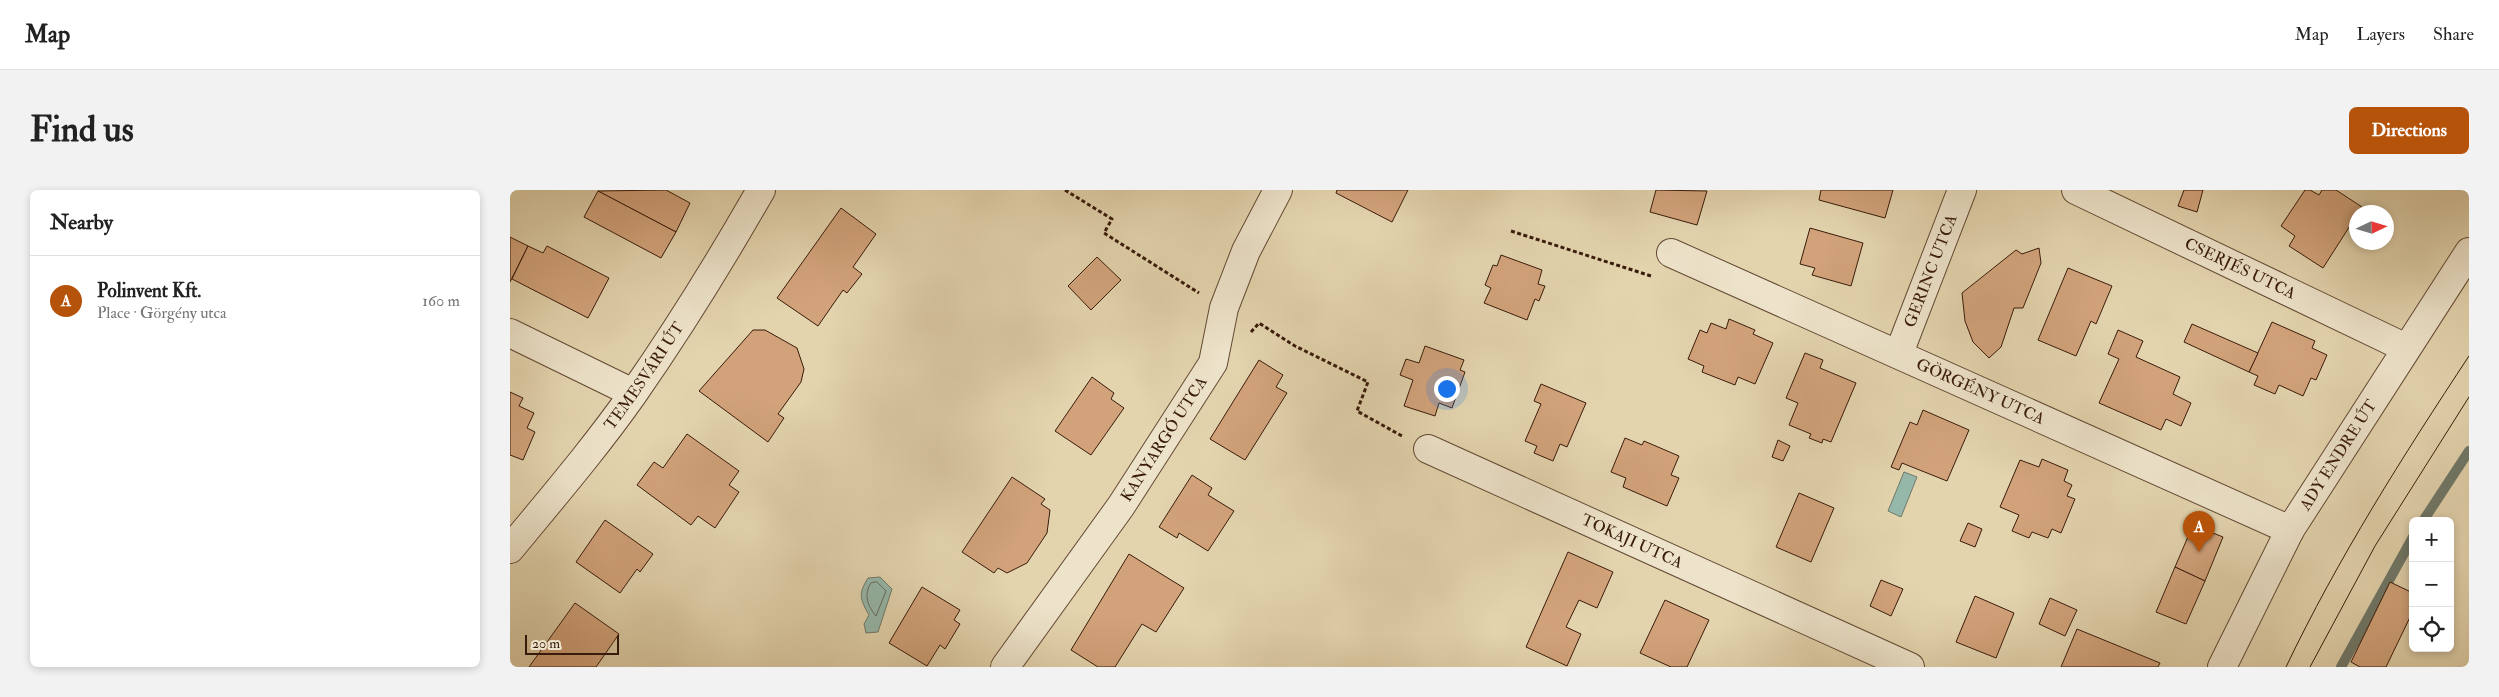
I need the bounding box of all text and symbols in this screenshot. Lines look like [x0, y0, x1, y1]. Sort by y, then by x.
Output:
text: Map [25, 19, 70, 50]
text: Map [2295, 23, 2329, 46]
text: Layers [2357, 23, 2405, 46]
text: Share [2433, 23, 2474, 46]
button: Directions [2349, 107, 2469, 154]
text: Find us [30, 108, 134, 152]
north arrow [2349, 205, 2394, 250]
text: Nearby [50, 209, 113, 236]
street label: GERINC UTCA [1900, 212, 1962, 330]
street label: CSERJÉS UTCA [2181, 233, 2299, 304]
text: Polinvent Kft. [97, 279, 201, 303]
text: A [61, 291, 71, 311]
text: 160 m [422, 291, 460, 311]
text: Place · Görgény utca [97, 303, 227, 323]
street label: TEMESVÁRI ÚT [600, 318, 688, 434]
street label: GÖRGÉNY UTCA [1913, 354, 2048, 429]
street label: KANYARGÓ UTCA [1116, 373, 1212, 505]
your location [1434, 376, 1460, 402]
street label: ADY ENDRE ÚT [2295, 396, 2381, 515]
street label: TOKAJI UTCA [1578, 510, 1686, 573]
pin: A [2183, 511, 2215, 552]
map controls [2409, 517, 2454, 652]
button: + [2409, 517, 2454, 562]
button: − [2409, 562, 2454, 607]
button: locate [2409, 607, 2454, 652]
scale bar [525, 632, 619, 655]
text: 20 m [532, 635, 560, 652]

